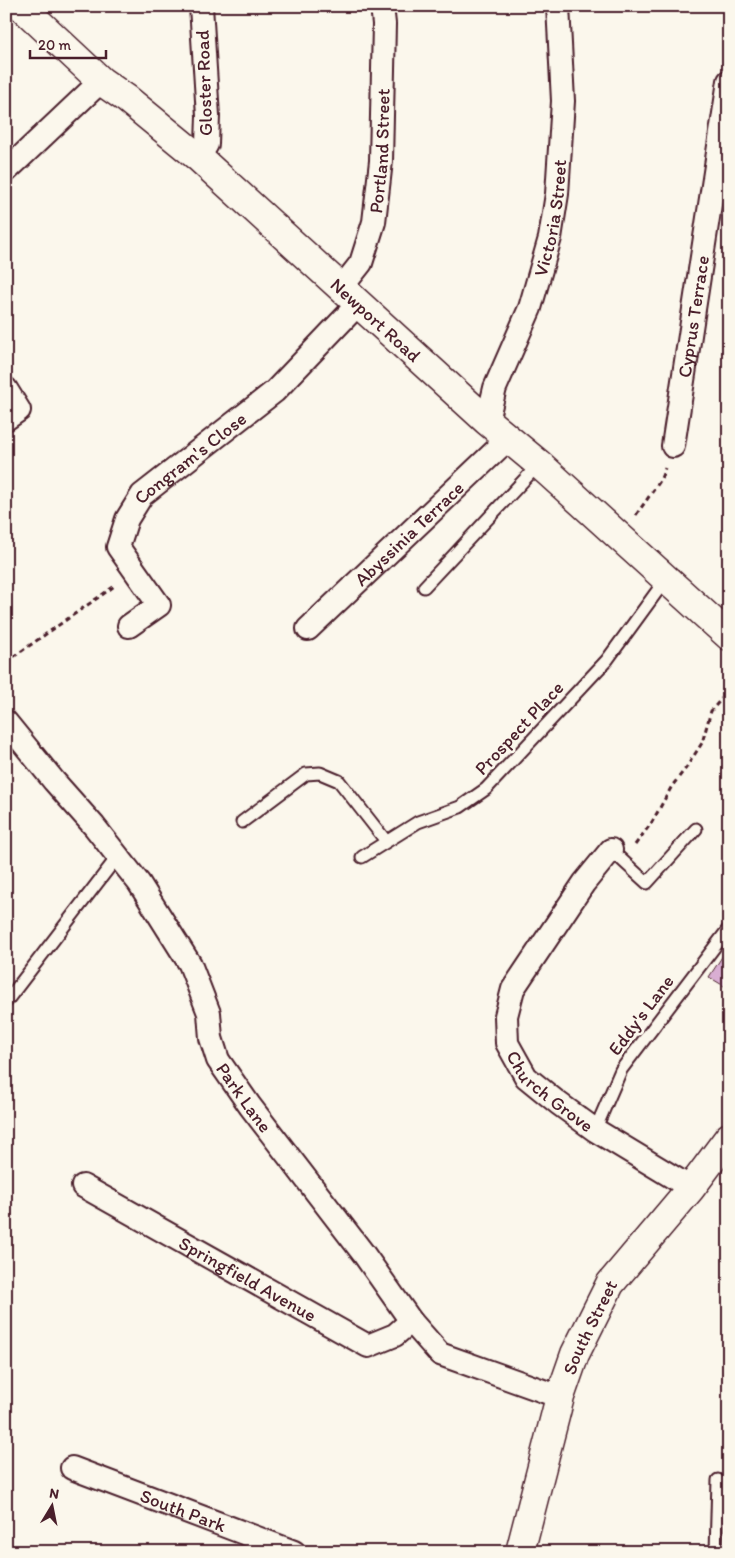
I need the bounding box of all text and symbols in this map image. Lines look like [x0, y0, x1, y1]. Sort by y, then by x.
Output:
scale bar [30, 28, 106, 60]
street label: Gloster Road [191, 30, 217, 136]
text: 20 m [38, 36, 72, 54]
street label: Portland Street [364, 88, 394, 215]
street label: Victoria Street [528, 159, 571, 279]
street label: Cyprus Terrace [672, 254, 714, 379]
street label: Newport Road [326, 273, 426, 367]
street label: Congram's Close [128, 407, 251, 508]
street label: Abyssinia Terrace [349, 476, 468, 591]
street label: Prospect Place [470, 676, 568, 780]
street label: Eddy's Lane [603, 970, 679, 1060]
street label: Church Grove [502, 1046, 598, 1137]
street label: Park Lane [212, 1058, 277, 1137]
street label: Springfield Avenue [175, 1231, 321, 1326]
street label: South Street [557, 1276, 622, 1378]
north arrow [28, 1480, 78, 1530]
street label: South Park [137, 1483, 230, 1537]
text: N [48, 1484, 60, 1503]

